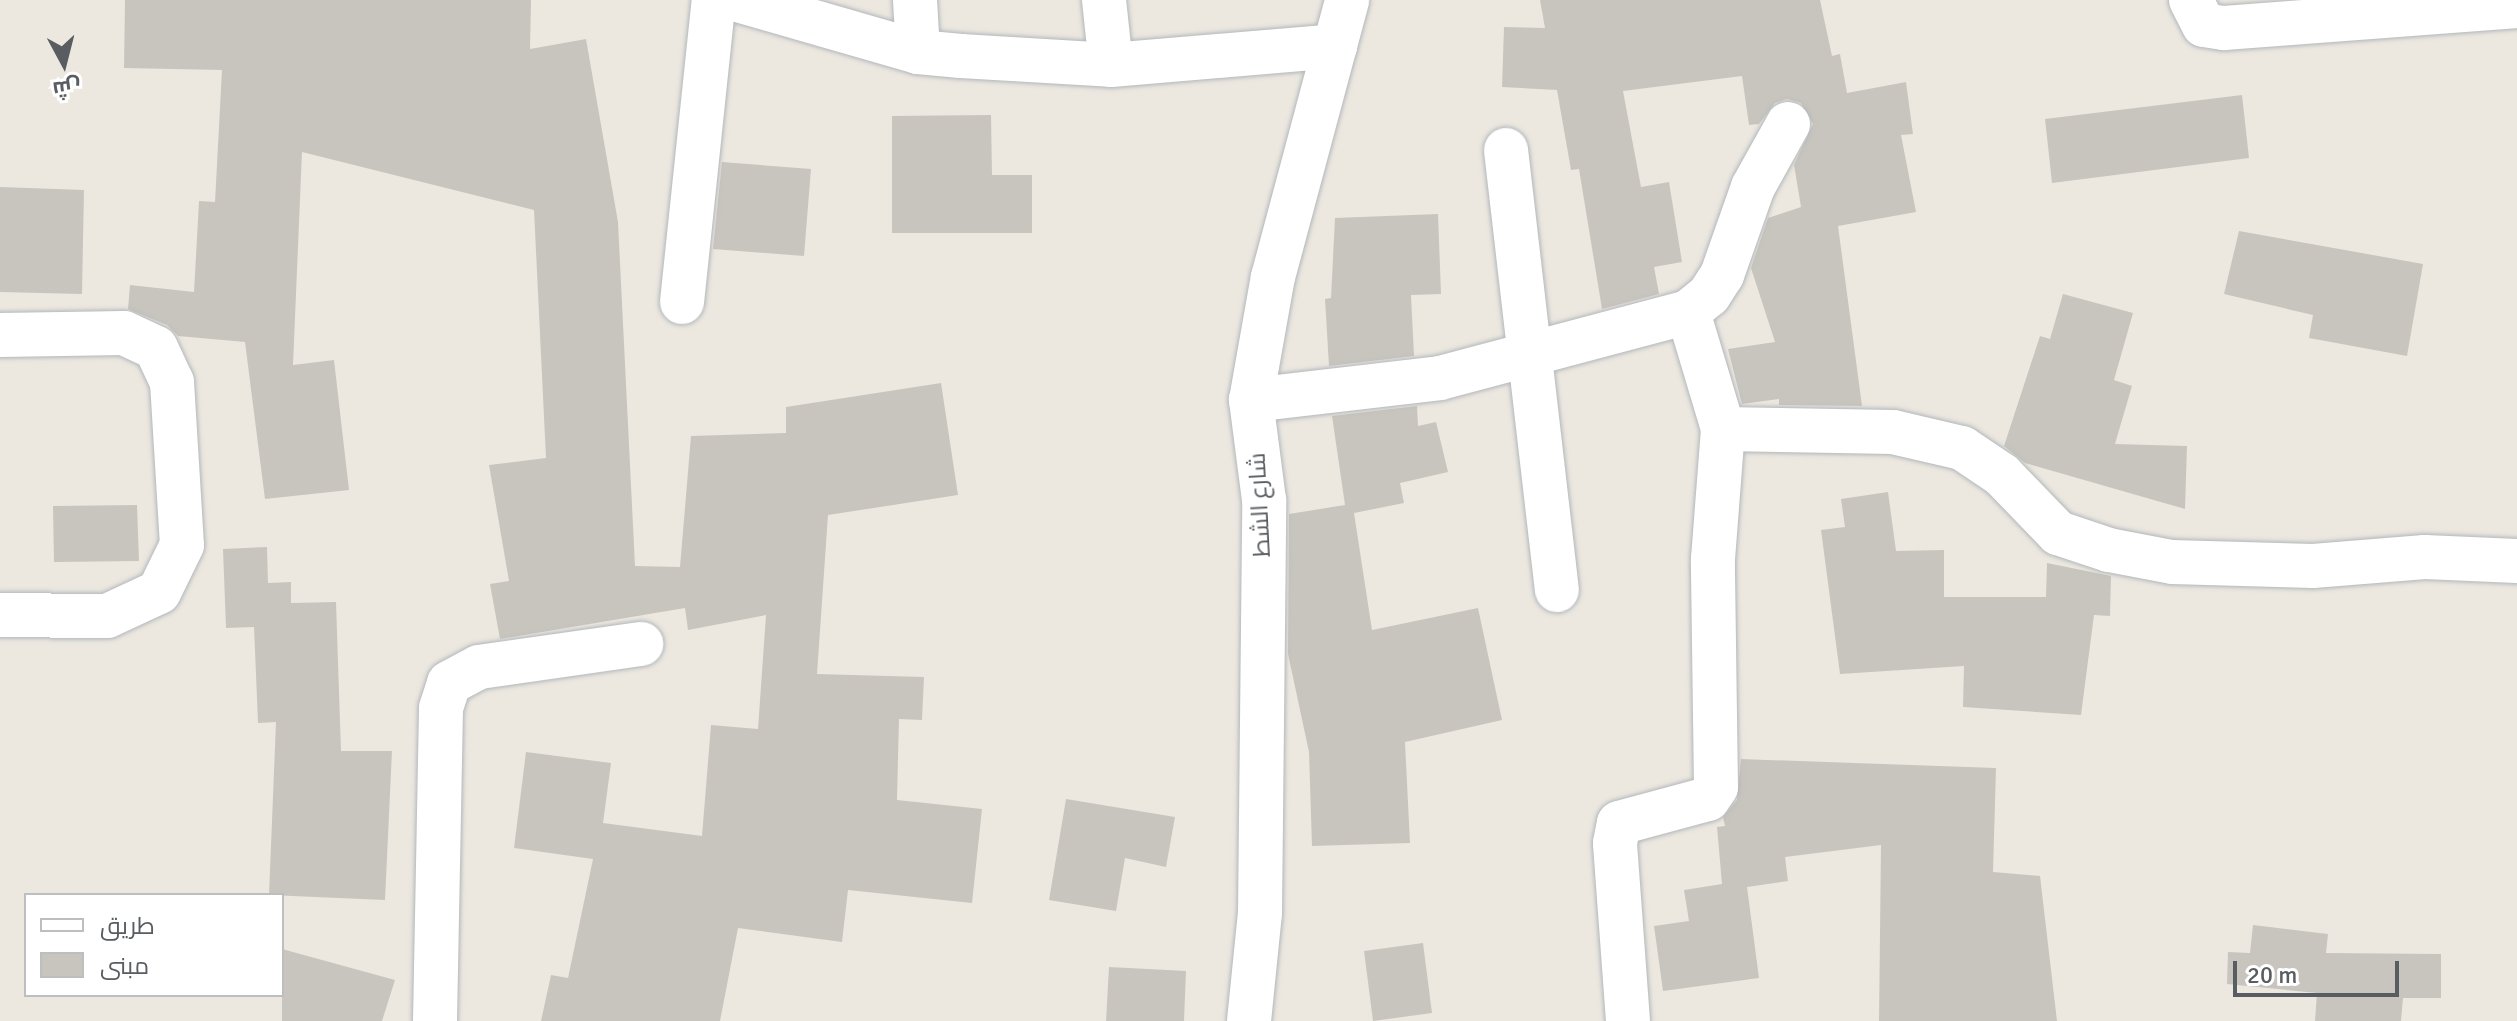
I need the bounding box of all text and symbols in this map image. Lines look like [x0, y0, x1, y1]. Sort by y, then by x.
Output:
north arrow [24, 24, 104, 104]
text: ش [51, 73, 83, 103]
street label: شارع الشط [1243, 452, 1277, 558]
legend [24, 893, 284, 997]
text: طريق [100, 911, 155, 941]
scale bar [2237, 945, 2403, 995]
text: مبنى [100, 951, 149, 981]
text: 20 m [2247, 960, 2297, 990]

